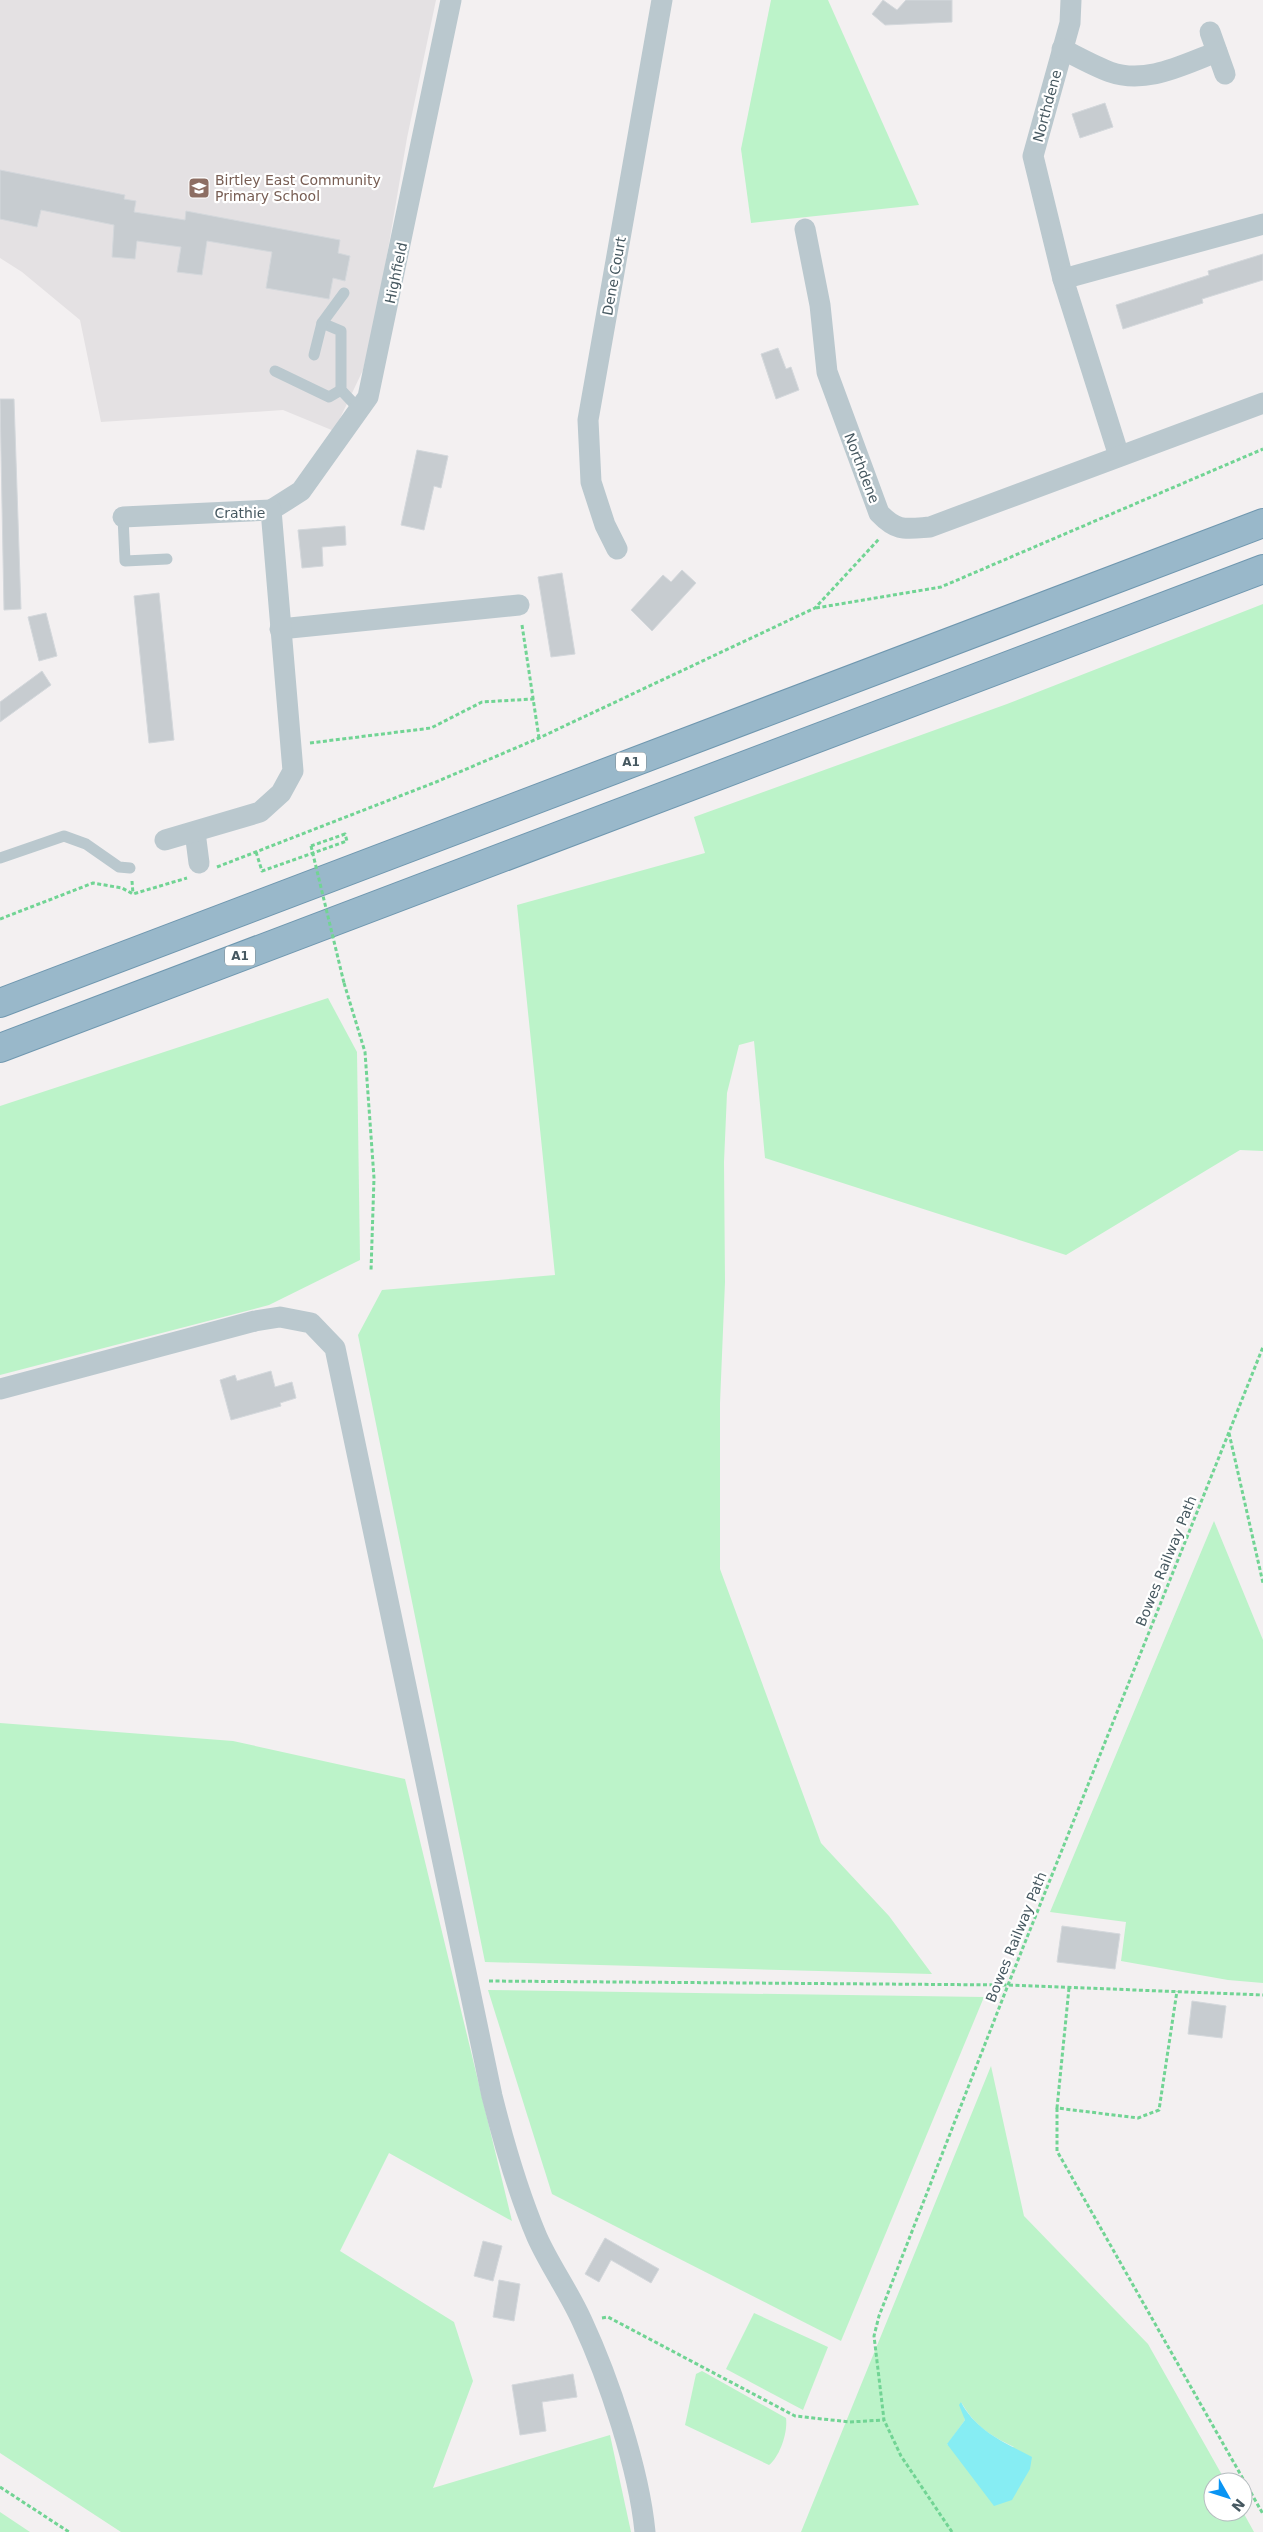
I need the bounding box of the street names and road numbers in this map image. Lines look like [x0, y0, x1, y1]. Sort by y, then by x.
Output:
street label: Northdene [1030, 68, 1064, 144]
street label: Dene Court [599, 235, 629, 317]
street label: Highfield [382, 241, 410, 305]
street label: Northdene [841, 431, 883, 505]
street label: Crathie [215, 505, 265, 521]
road number: A1 [616, 752, 646, 772]
road number: A1 [225, 946, 255, 966]
street label: Bowes Railway Path [1132, 1493, 1200, 1629]
street label: Bowes Railway Path [982, 1869, 1050, 2005]

